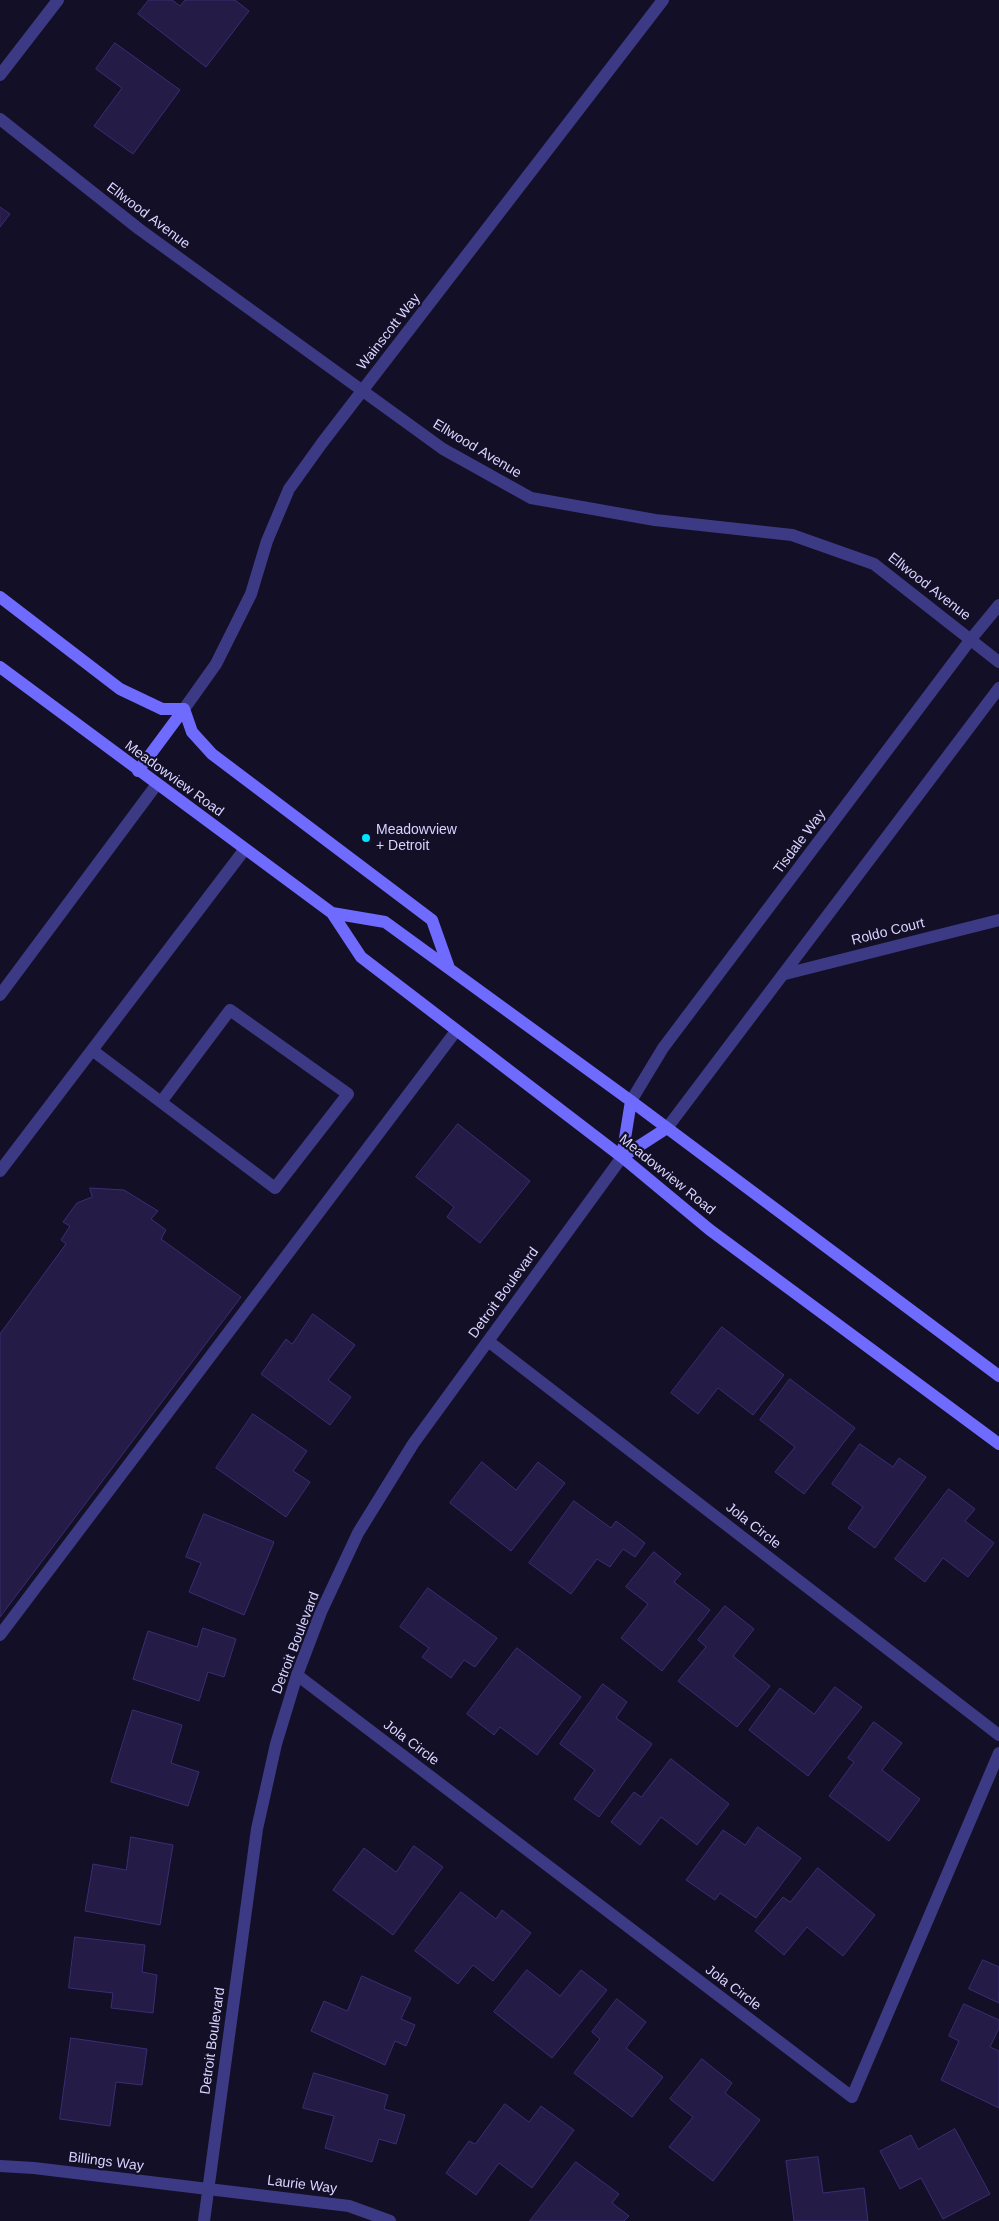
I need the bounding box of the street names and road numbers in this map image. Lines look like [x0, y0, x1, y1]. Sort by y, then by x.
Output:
street label: Ellwood Avenue [103, 179, 193, 253]
street label: Wainscott Way [354, 290, 424, 374]
street label: Ellwood Avenue [430, 416, 524, 482]
street label: Ellwood Avenue [884, 550, 974, 624]
street label: Meadowview Road [121, 737, 227, 821]
street label: Tisdale Way [770, 807, 830, 877]
street label: Roldo Court [850, 915, 926, 949]
street label: Meadowview Road [616, 1131, 718, 1219]
street label: Detroit Boulevard [465, 1244, 543, 1342]
street label: Jola Circle [722, 1499, 784, 1553]
street label: Detroit Boulevard [269, 1589, 323, 1697]
street label: Jola Circle [380, 1717, 442, 1769]
street label: Jola Circle [702, 1962, 764, 2014]
street label: Detroit Boulevard [197, 1986, 229, 2096]
street label: Billings Way [67, 2149, 145, 2175]
street label: Laurie Way [266, 2172, 338, 2198]

